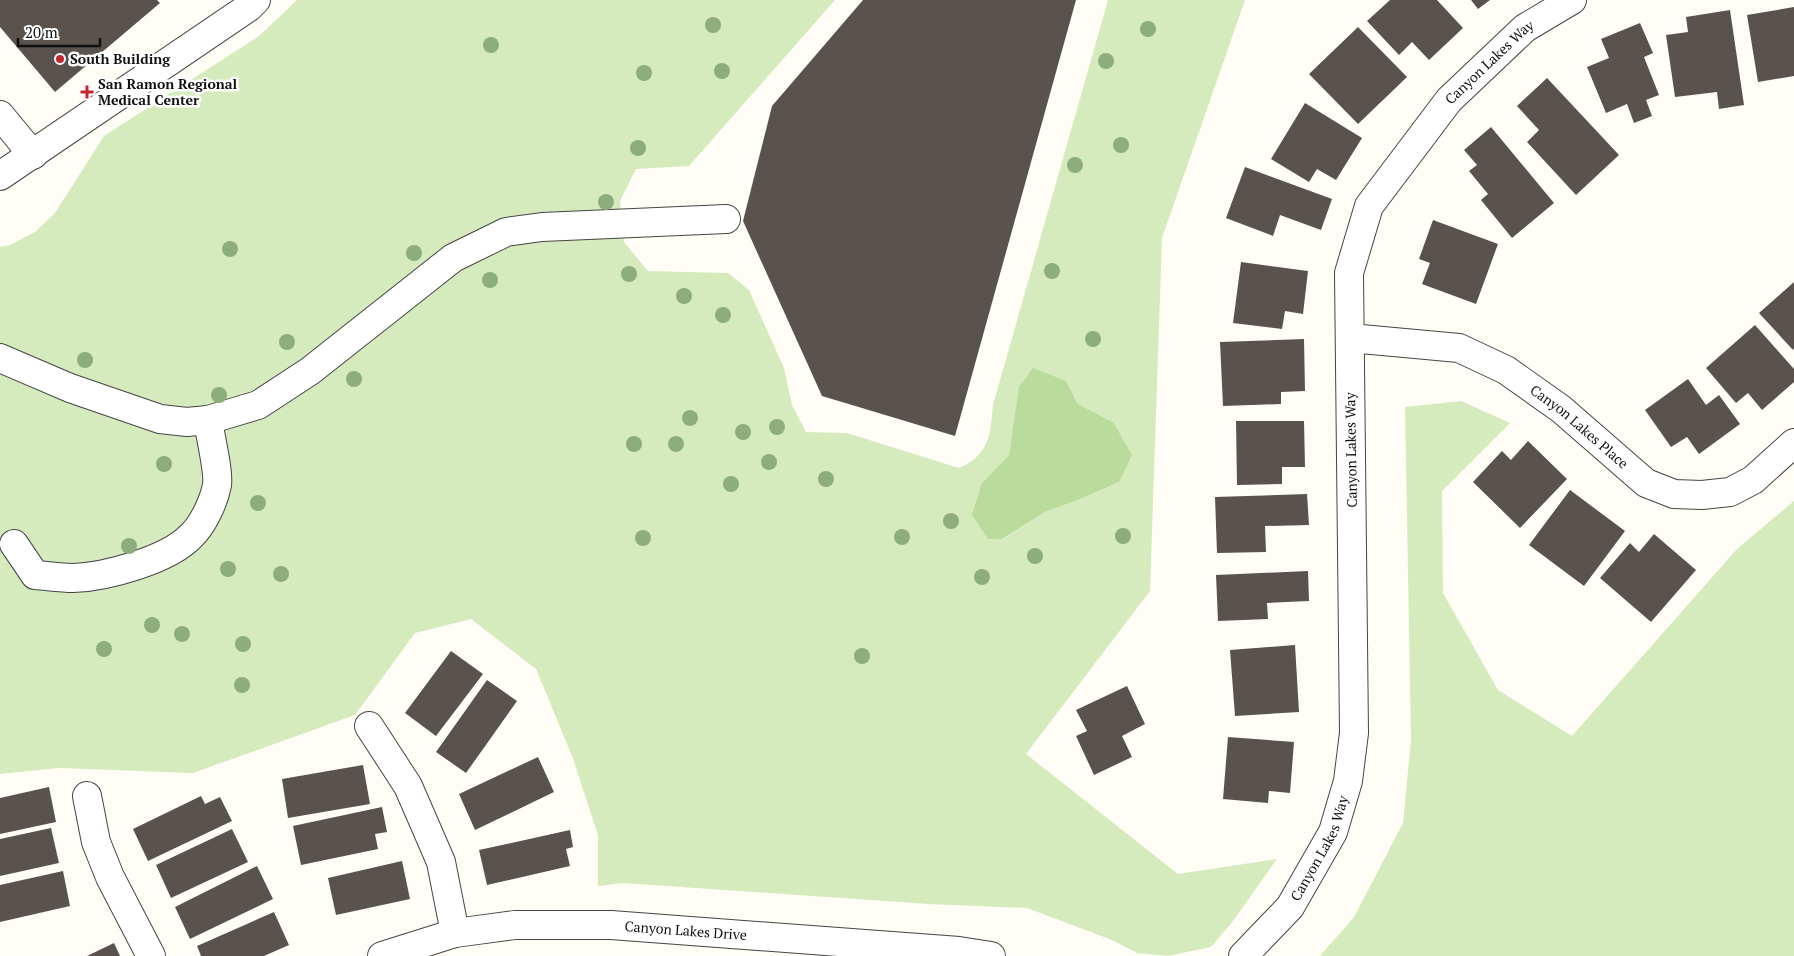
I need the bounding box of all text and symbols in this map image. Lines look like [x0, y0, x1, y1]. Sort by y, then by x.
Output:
scale bar [18, 15, 100, 47]
street label: Canyon Lakes Way [1440, 15, 1538, 108]
text: 20 m [25, 22, 58, 42]
place label: South Building [70, 49, 171, 68]
marker: South Building [54, 53, 66, 65]
place label: San Ramon Regional Medical Center [98, 74, 238, 109]
marker: San Ramon Regional Medical Center [80, 85, 94, 99]
street label: Canyon Lakes Place [1527, 380, 1633, 472]
street label: Canyon Lakes Way [1340, 391, 1361, 508]
street label: Canyon Lakes Way [1285, 792, 1352, 904]
street label: Canyon Lakes Drive [624, 916, 748, 944]

